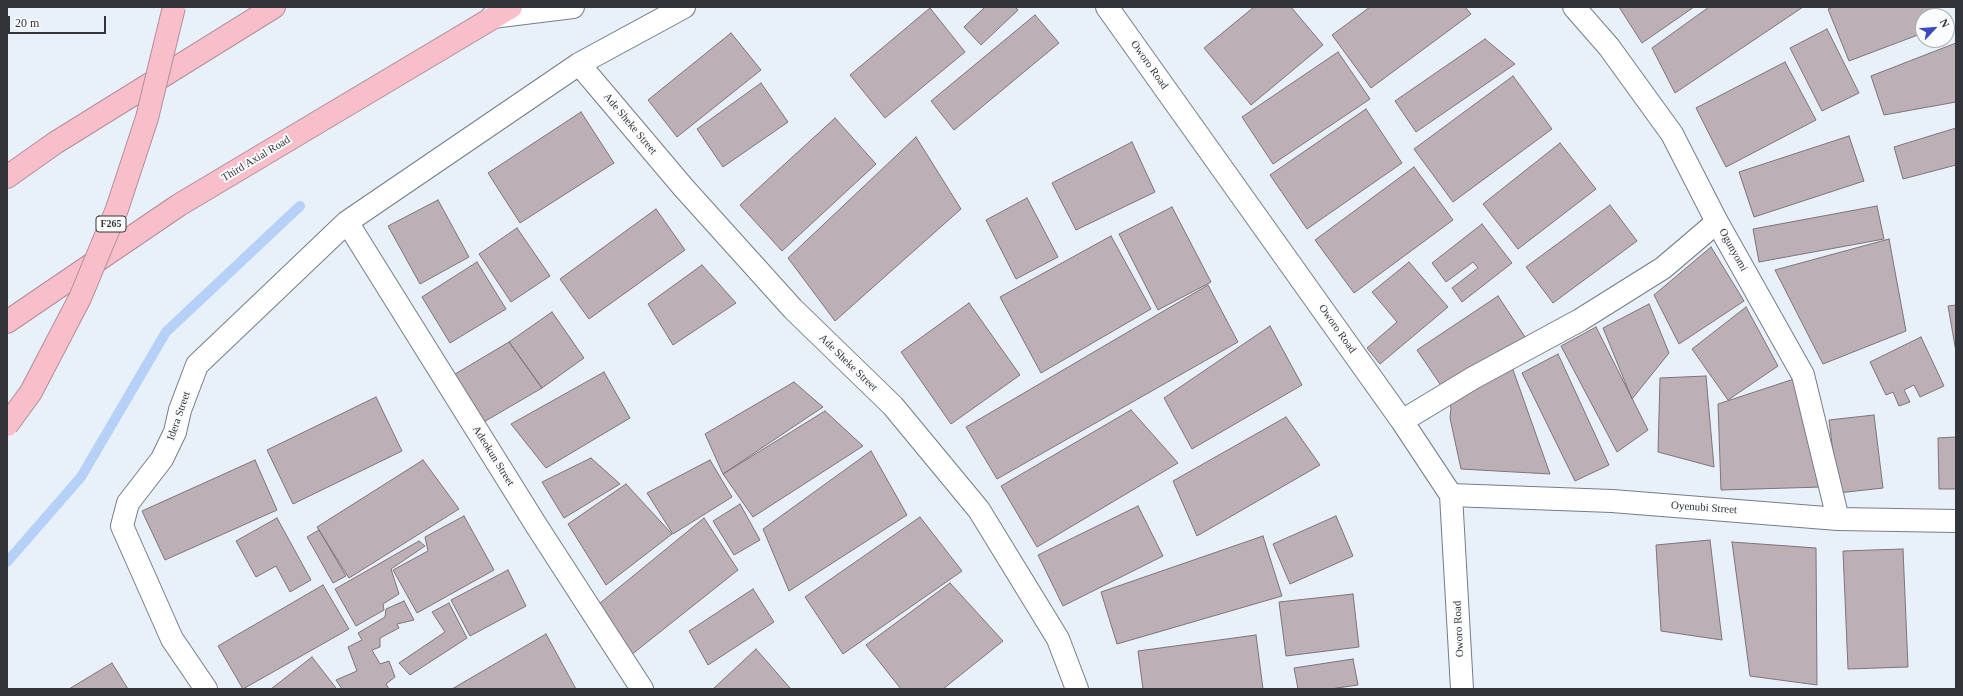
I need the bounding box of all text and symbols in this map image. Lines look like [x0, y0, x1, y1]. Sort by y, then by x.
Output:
scale bar [10, 8, 108, 34]
north arrow [1915, 8, 1955, 48]
text: 20 m [15, 16, 39, 30]
text: N [1938, 17, 1952, 29]
street label: Oworo Road [1127, 38, 1171, 92]
street label: Ade Sheke Street [600, 91, 660, 157]
street label: Third Axial Road [219, 133, 293, 185]
road number: F265 [96, 216, 126, 232]
street label: Ogunyomi [1716, 226, 1750, 274]
street label: Oworo Road [1315, 302, 1359, 356]
street label: Ade Sheke Street [816, 332, 880, 394]
street label: Idera Street [164, 390, 194, 442]
street label: Adeokun Street [469, 423, 517, 489]
street label: Oyenubi Street [1670, 499, 1738, 517]
street label: Oworo Road [1451, 600, 1467, 658]

